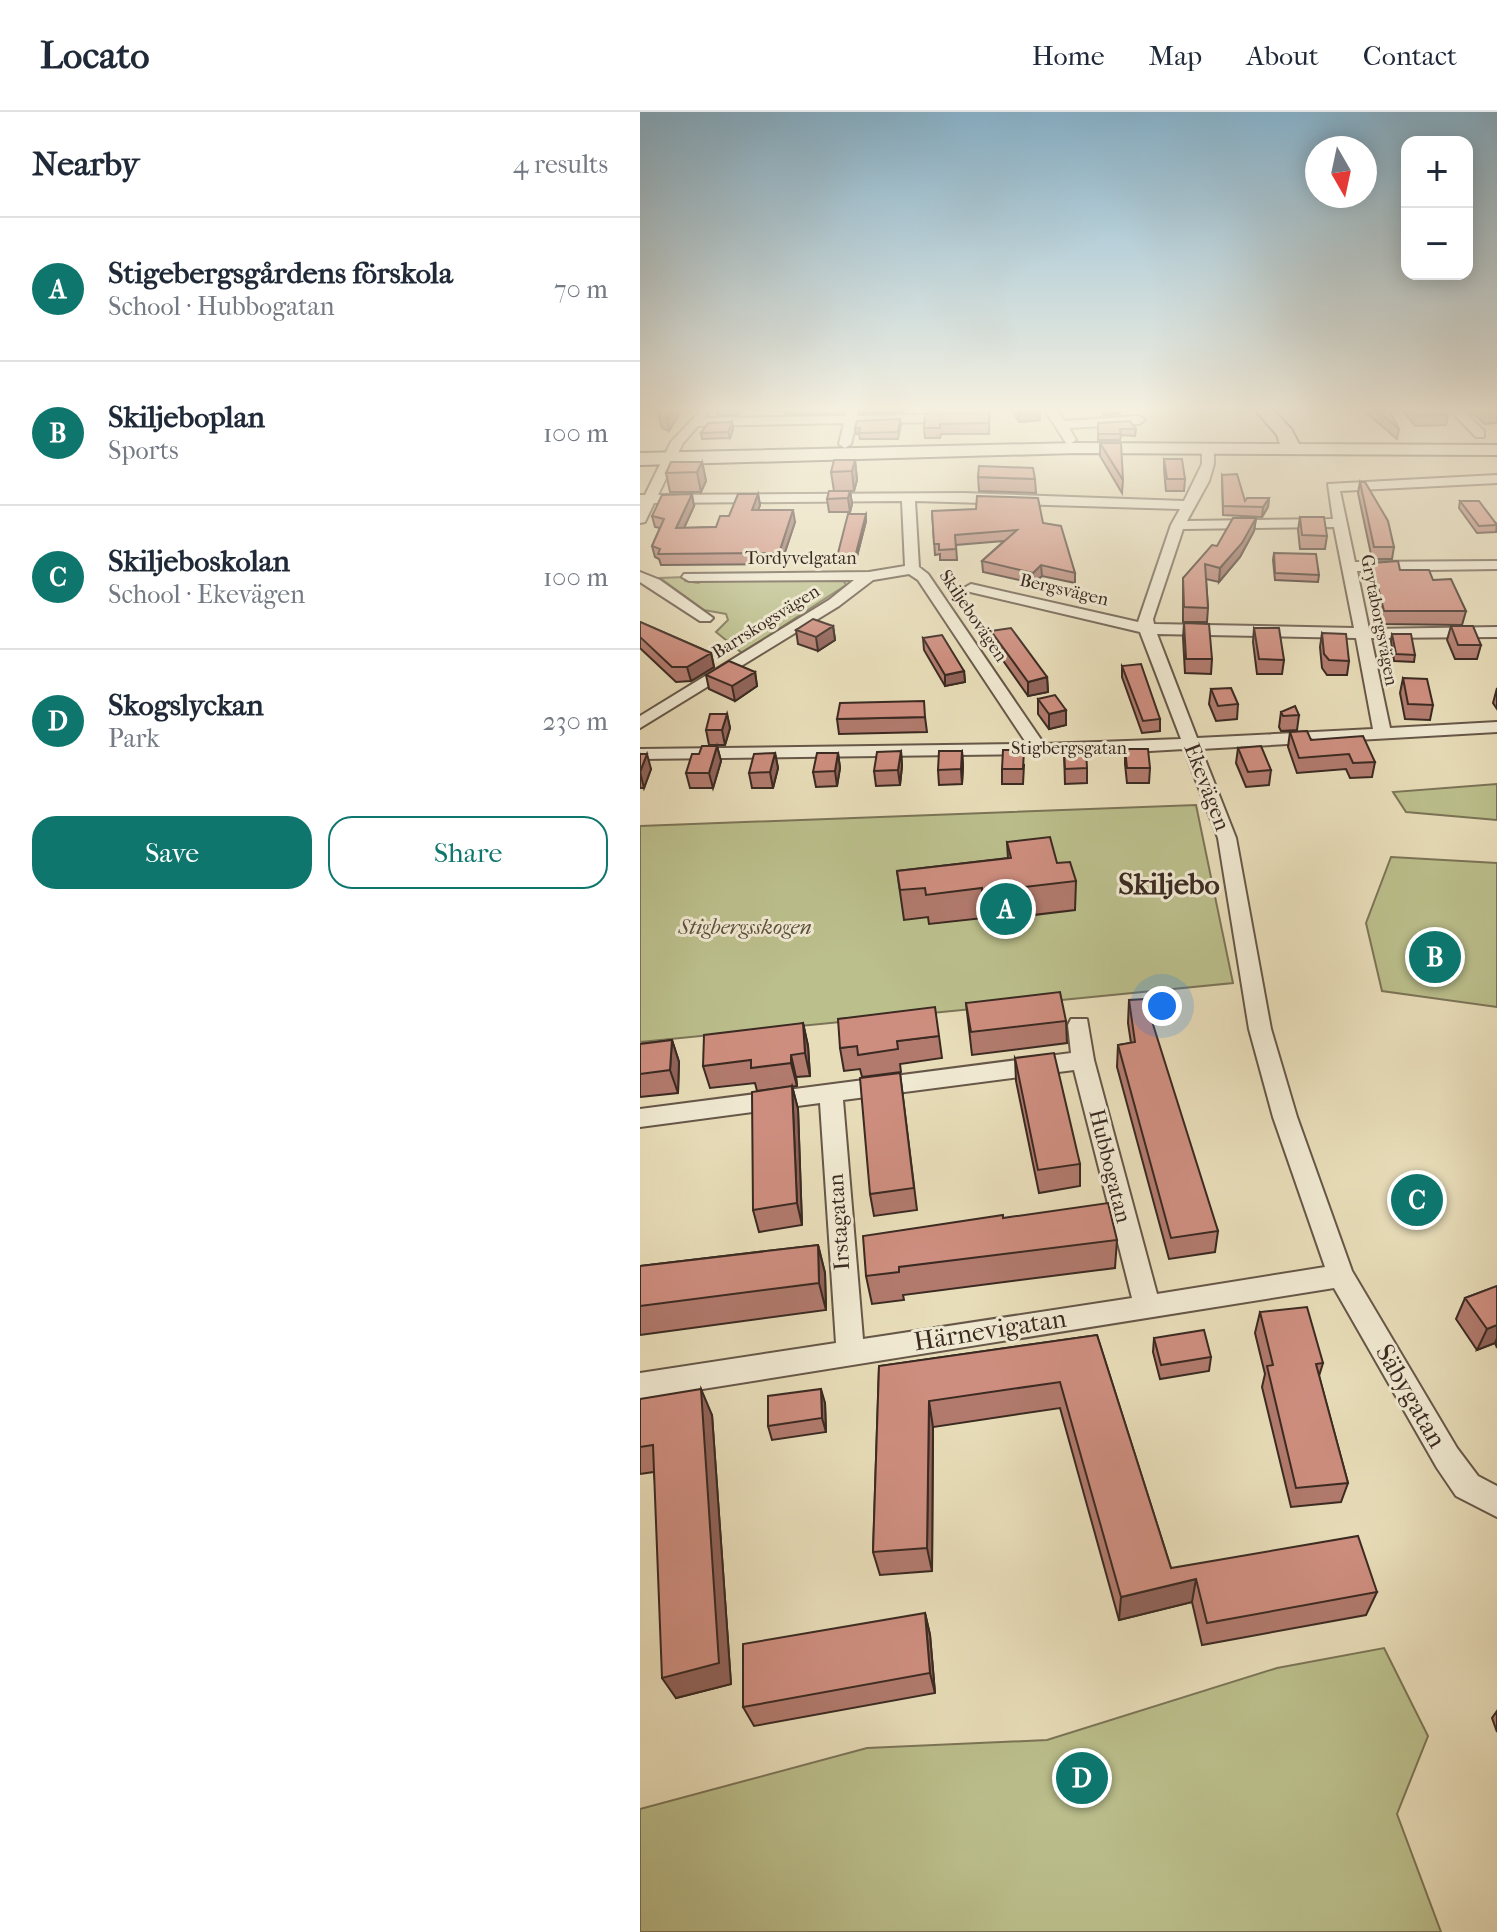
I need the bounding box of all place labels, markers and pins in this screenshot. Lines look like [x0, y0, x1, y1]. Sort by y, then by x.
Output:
pin: A [980, 879, 1032, 939]
pin: B [1409, 927, 1461, 987]
pin: C [1391, 1170, 1443, 1230]
pin: D [1056, 1748, 1108, 1808]

